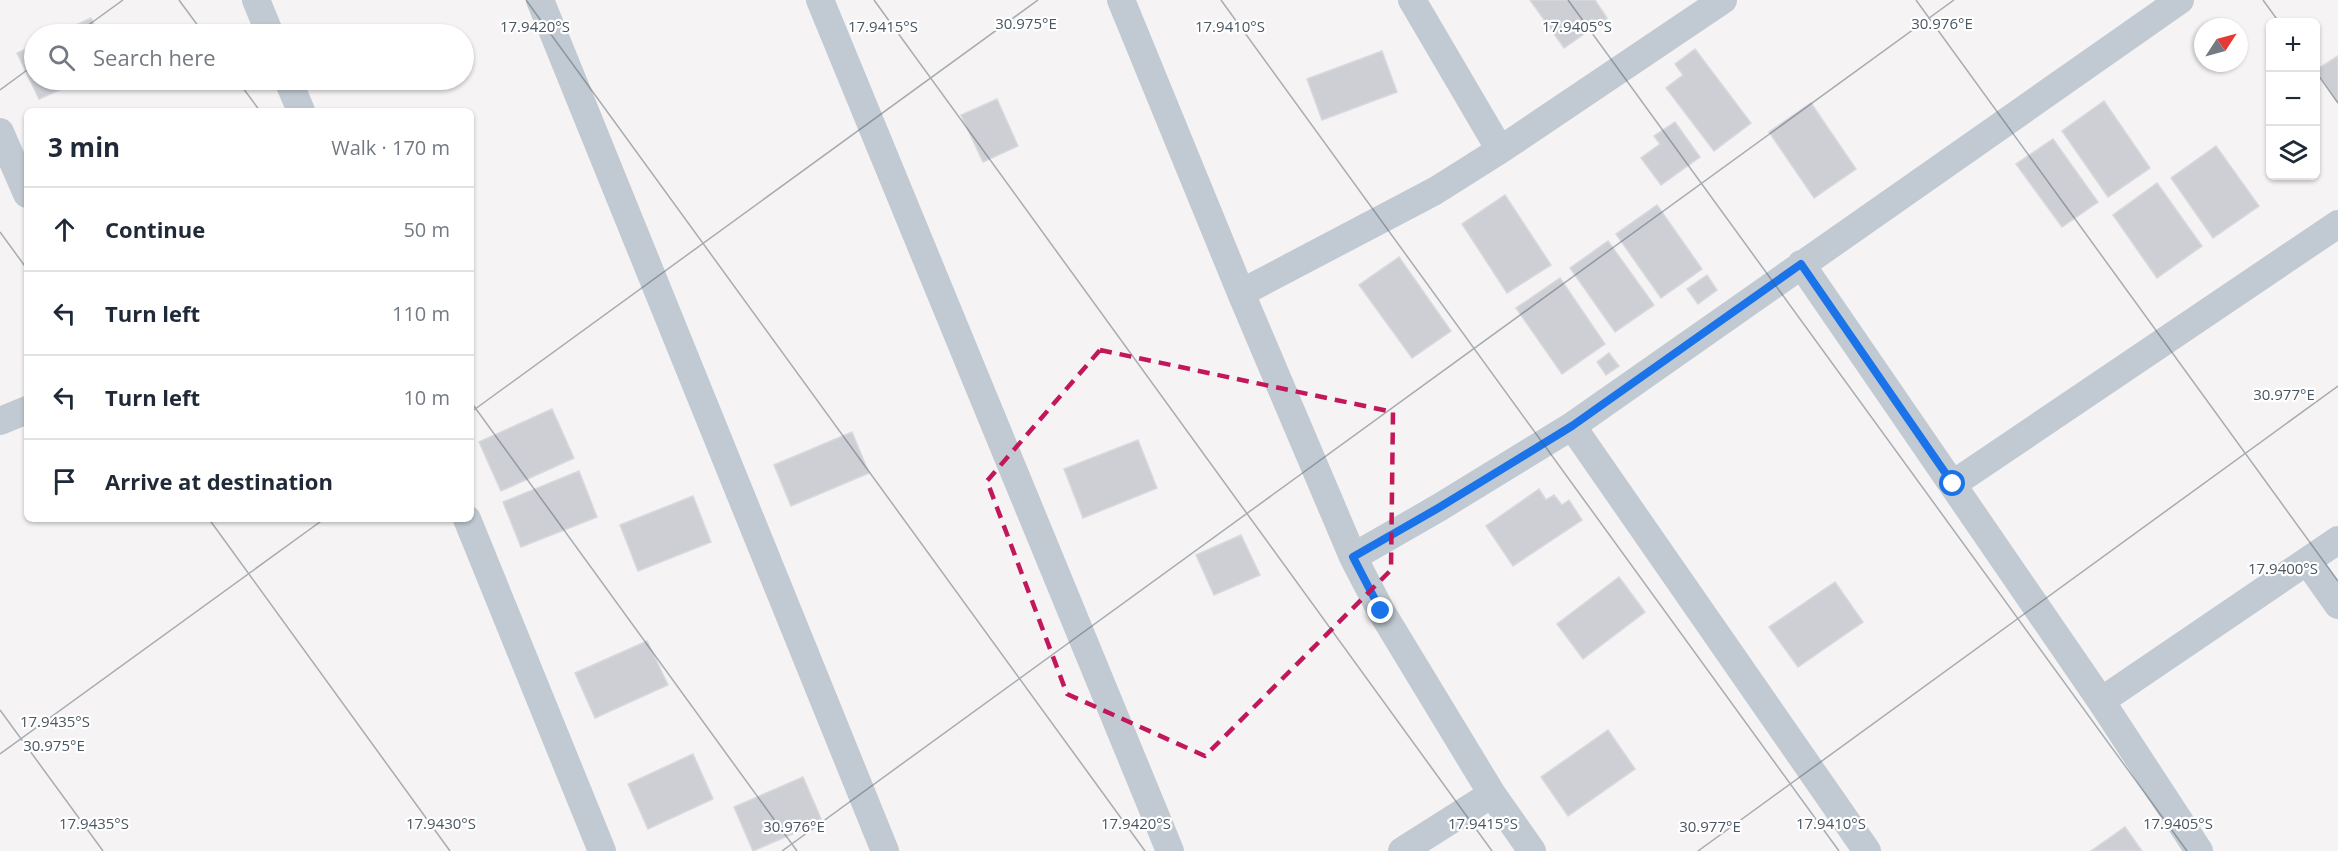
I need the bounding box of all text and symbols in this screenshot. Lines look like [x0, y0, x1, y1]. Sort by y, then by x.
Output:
text: 30.975°E [995, 13, 1057, 33]
text: 30.976°E [1911, 13, 1973, 33]
text: 17.9420°S [500, 16, 570, 36]
text: 17.9415°S [848, 16, 918, 36]
text: 17.9410°S [1195, 16, 1265, 36]
text: 17.9405°S [1542, 16, 1612, 36]
north arrow [2194, 18, 2248, 72]
map controls [2266, 18, 2320, 180]
button: + [2266, 18, 2320, 72]
search box [24, 24, 474, 90]
icon: search [45, 41, 78, 74]
text: Search here [93, 42, 216, 72]
button: − [2266, 72, 2320, 126]
button: layers [2266, 126, 2320, 180]
text: 3 min [48, 129, 120, 165]
text: Walk · 170 m [331, 134, 450, 161]
icon: ahead [48, 213, 81, 246]
text: Continue [105, 214, 205, 244]
text: 50 m [403, 216, 450, 243]
icon: left [48, 297, 81, 330]
text: Turn left [105, 298, 200, 328]
text: 110 m [392, 300, 450, 327]
icon: left [48, 381, 81, 414]
text: Turn left [105, 382, 200, 412]
text: 10 m [403, 384, 450, 411]
text: 30.977°E [2253, 384, 2315, 404]
icon: arrive [48, 465, 81, 498]
text: Arrive at destination [105, 466, 333, 496]
route start [1939, 470, 1965, 496]
text: 17.9400°S [2248, 558, 2318, 578]
route end [1367, 597, 1393, 623]
text: 17.9435°S [20, 711, 90, 731]
text: 30.975°E [23, 735, 85, 755]
text: 17.9435°S [59, 813, 129, 833]
text: 17.9430°S [406, 813, 476, 833]
text: 17.9420°S [1101, 813, 1171, 833]
text: 17.9415°S [1448, 813, 1518, 833]
text: 17.9410°S [1796, 813, 1866, 833]
text: 17.9405°S [2143, 813, 2213, 833]
text: 30.976°E [763, 816, 825, 836]
text: 30.977°E [1679, 816, 1741, 836]

